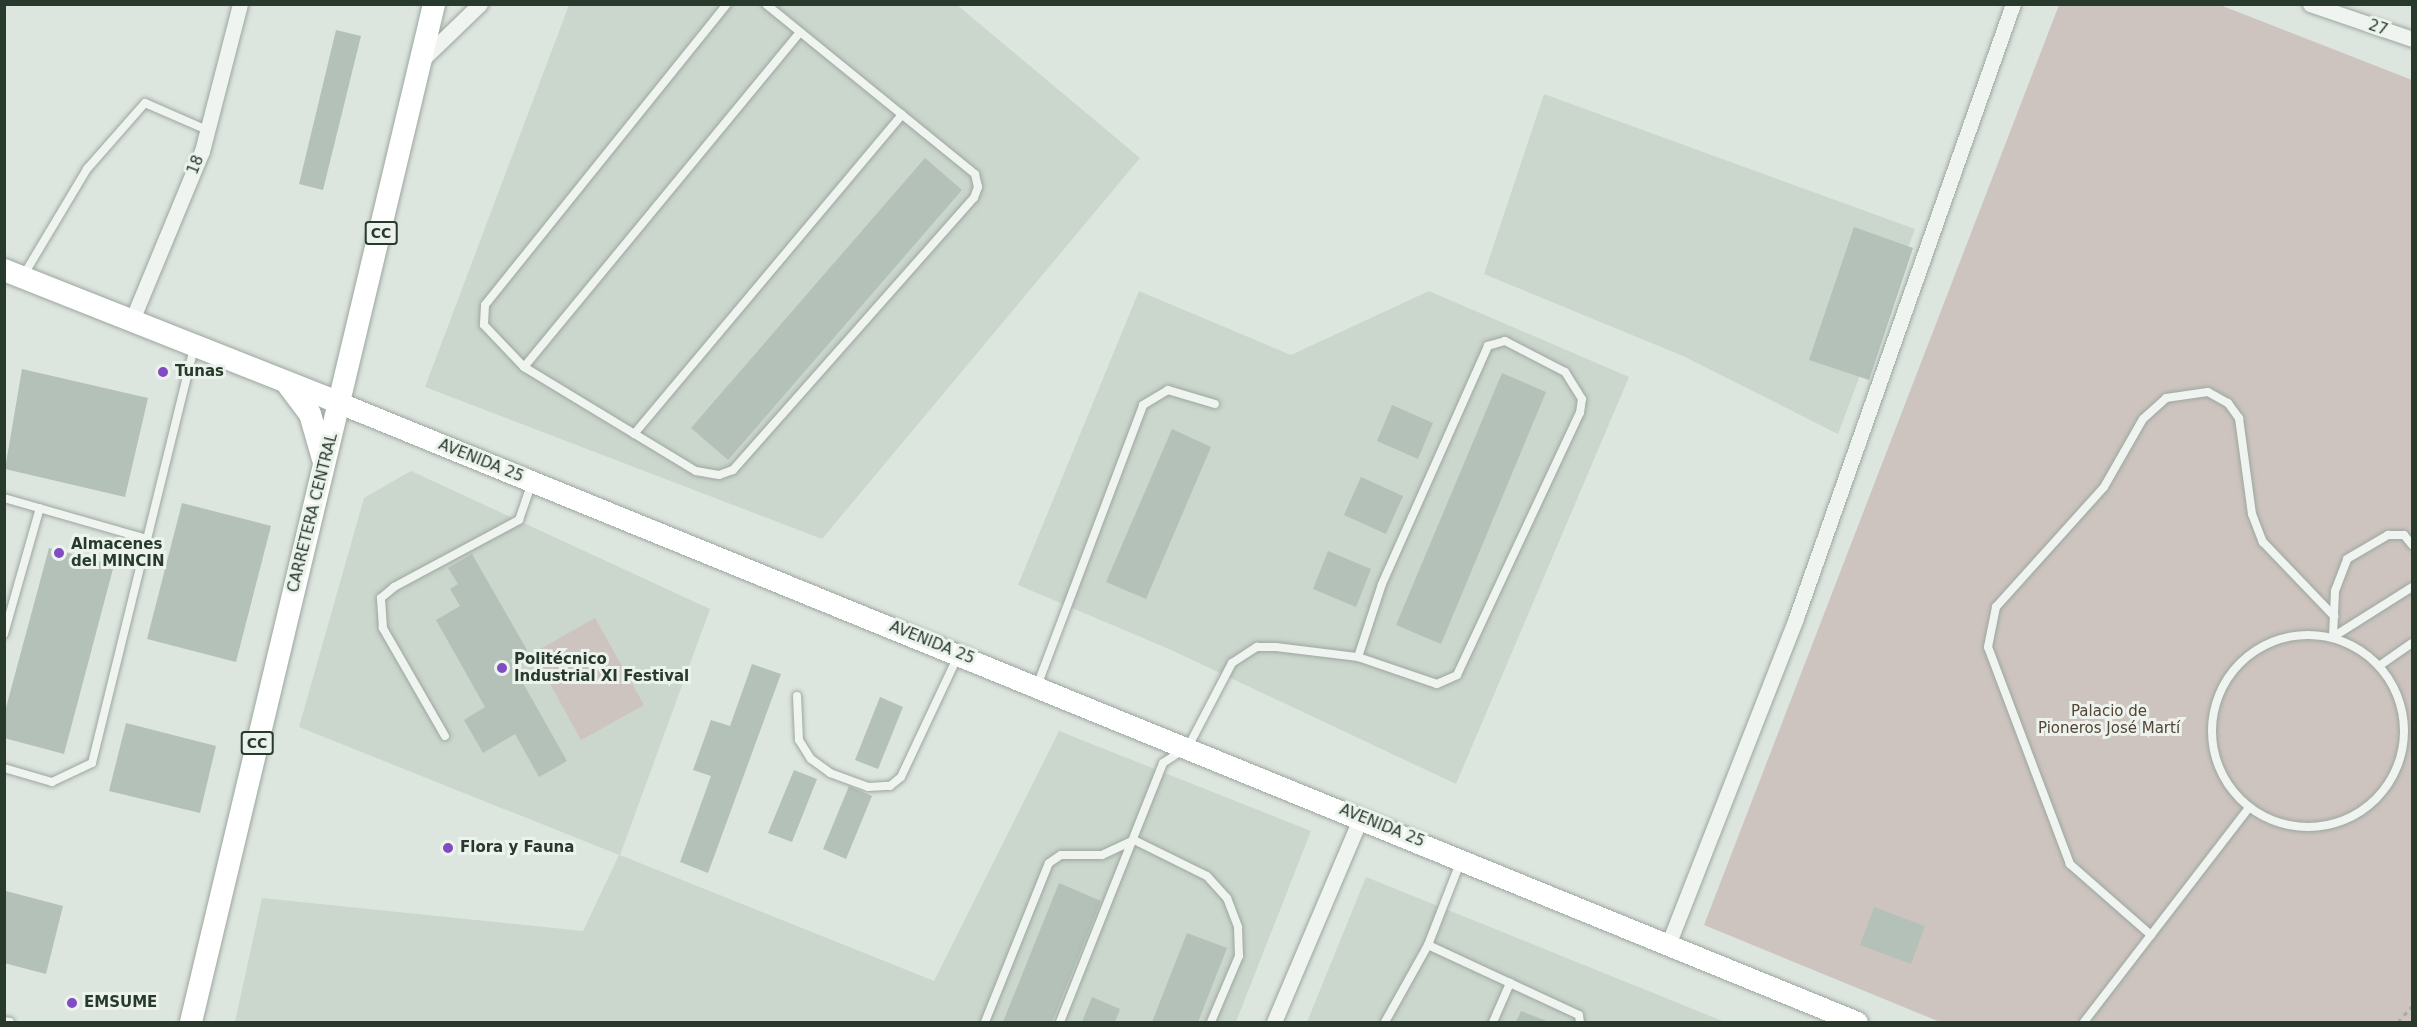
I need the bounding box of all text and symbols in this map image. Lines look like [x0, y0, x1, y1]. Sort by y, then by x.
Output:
street label: 27 [2366, 16, 2390, 40]
street label: 18 [184, 153, 208, 177]
road number: CC [364, 222, 398, 244]
place label: Tunas [175, 363, 224, 381]
marker: Tunas [156, 365, 170, 379]
street label: CARRETERA CENTRAL [285, 432, 341, 594]
street label: AVENIDA 25 [436, 436, 526, 486]
place label: Almacenes del MINCIN [71, 535, 164, 570]
marker: Almacenes del MINCIN [52, 546, 66, 560]
street label: AVENIDA 25 [887, 618, 977, 668]
place label: Politécnico Industrial XI Festival [514, 650, 689, 685]
marker: Politécnico Industrial XI Festival [495, 661, 509, 675]
park label: Palacio de Pioneros José Martí [2038, 702, 2180, 737]
road number: CC [240, 732, 274, 754]
street label: AVENIDA 25 [1337, 801, 1427, 851]
place label: Flora y Fauna [460, 839, 574, 857]
marker: Flora y Fauna [441, 841, 455, 855]
place label: EMSUME [84, 994, 157, 1012]
marker: EMSUME [65, 996, 79, 1010]

